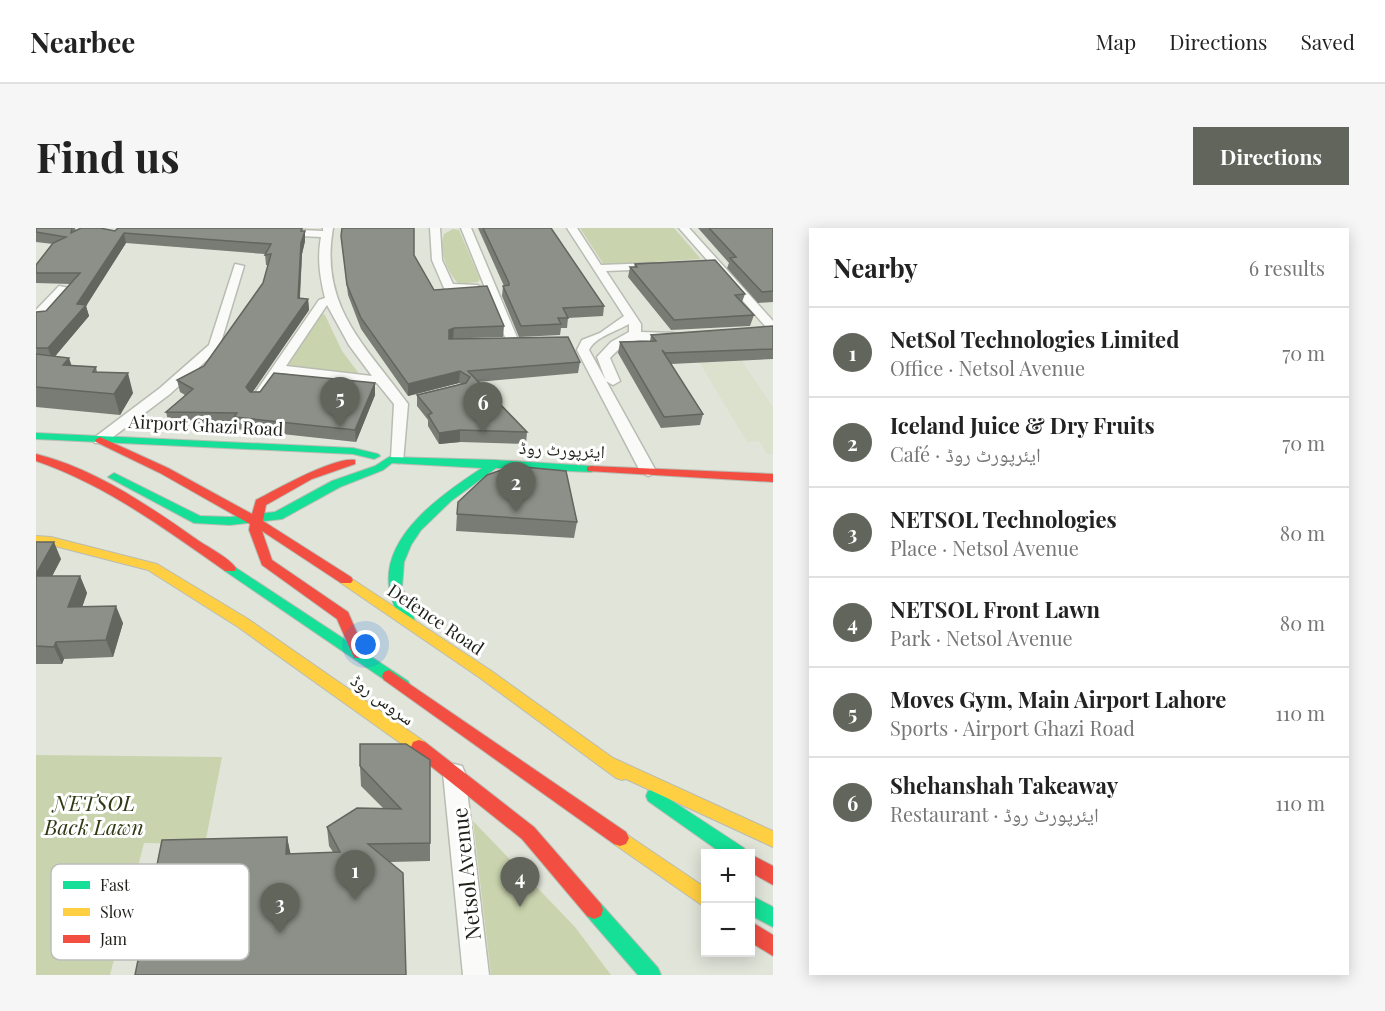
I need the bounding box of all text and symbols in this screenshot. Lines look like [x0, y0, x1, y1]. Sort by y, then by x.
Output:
text: Nearbee [30, 23, 135, 60]
text: Map [1095, 27, 1136, 55]
text: Directions [1169, 27, 1267, 55]
text: Saved [1300, 27, 1355, 55]
button: Directions [1193, 127, 1349, 185]
text: Find us [36, 128, 180, 184]
text: Nearby [833, 250, 918, 285]
text: 6 results [1249, 254, 1325, 281]
text: NetSol Technologies Limited [890, 324, 1179, 354]
text: 1 [849, 339, 856, 366]
text: 70 m [1282, 339, 1325, 366]
text: Office · Netsol Avenue [890, 354, 1085, 381]
pin: 5 [320, 378, 360, 427]
pin: 6 [464, 382, 502, 432]
street label: Airport Ghazi Road [127, 409, 285, 441]
text: Iceland Juice & Dry Fruits [890, 410, 1155, 440]
text: 2 [847, 429, 858, 456]
text: 70 m [1282, 429, 1325, 456]
street label: ایئرپورٹ روڈ [519, 435, 605, 463]
text: Café · ایئرپورٹ روڈ [890, 440, 1041, 467]
pin: 2 [496, 462, 536, 512]
text: NETSOL Technologies [890, 504, 1117, 534]
text: 3 [848, 519, 857, 546]
text: 80 m [1280, 519, 1325, 546]
text: Place · Netsol Avenue [890, 534, 1079, 561]
street label: Defence Road [383, 578, 489, 660]
text: NETSOL Front Lawn [890, 594, 1100, 624]
text: 4 [847, 609, 858, 636]
text: 80 m [1280, 609, 1325, 636]
text: Park · Netsol Avenue [890, 624, 1073, 651]
your location [351, 630, 380, 659]
street label: سروس روڈ [346, 668, 420, 730]
text: Moves Gym, Main Airport Lahore [890, 684, 1226, 714]
text: 5 [848, 699, 857, 726]
text: 110 m [1275, 699, 1325, 726]
text: Sports · Airport Ghazi Road [890, 714, 1135, 741]
text: Shehanshah Takeaway [890, 770, 1118, 800]
park label: NETSOL Back Lawn [43, 788, 144, 840]
text: 6 [847, 789, 858, 816]
text: 110 m [1275, 789, 1325, 816]
text: Restaurant · ایئرپورٹ روڈ [890, 800, 1099, 827]
street label: Netsol Avenue [444, 806, 486, 942]
map controls [701, 849, 755, 957]
button: + [701, 849, 755, 903]
pin: 1 [336, 850, 374, 900]
pin: 4 [500, 858, 540, 907]
legend [51, 864, 249, 960]
text: Fast [100, 874, 130, 895]
pin: 3 [260, 884, 300, 933]
text: Slow [100, 901, 135, 922]
button: − [701, 903, 755, 957]
text: Jam [99, 928, 127, 949]

